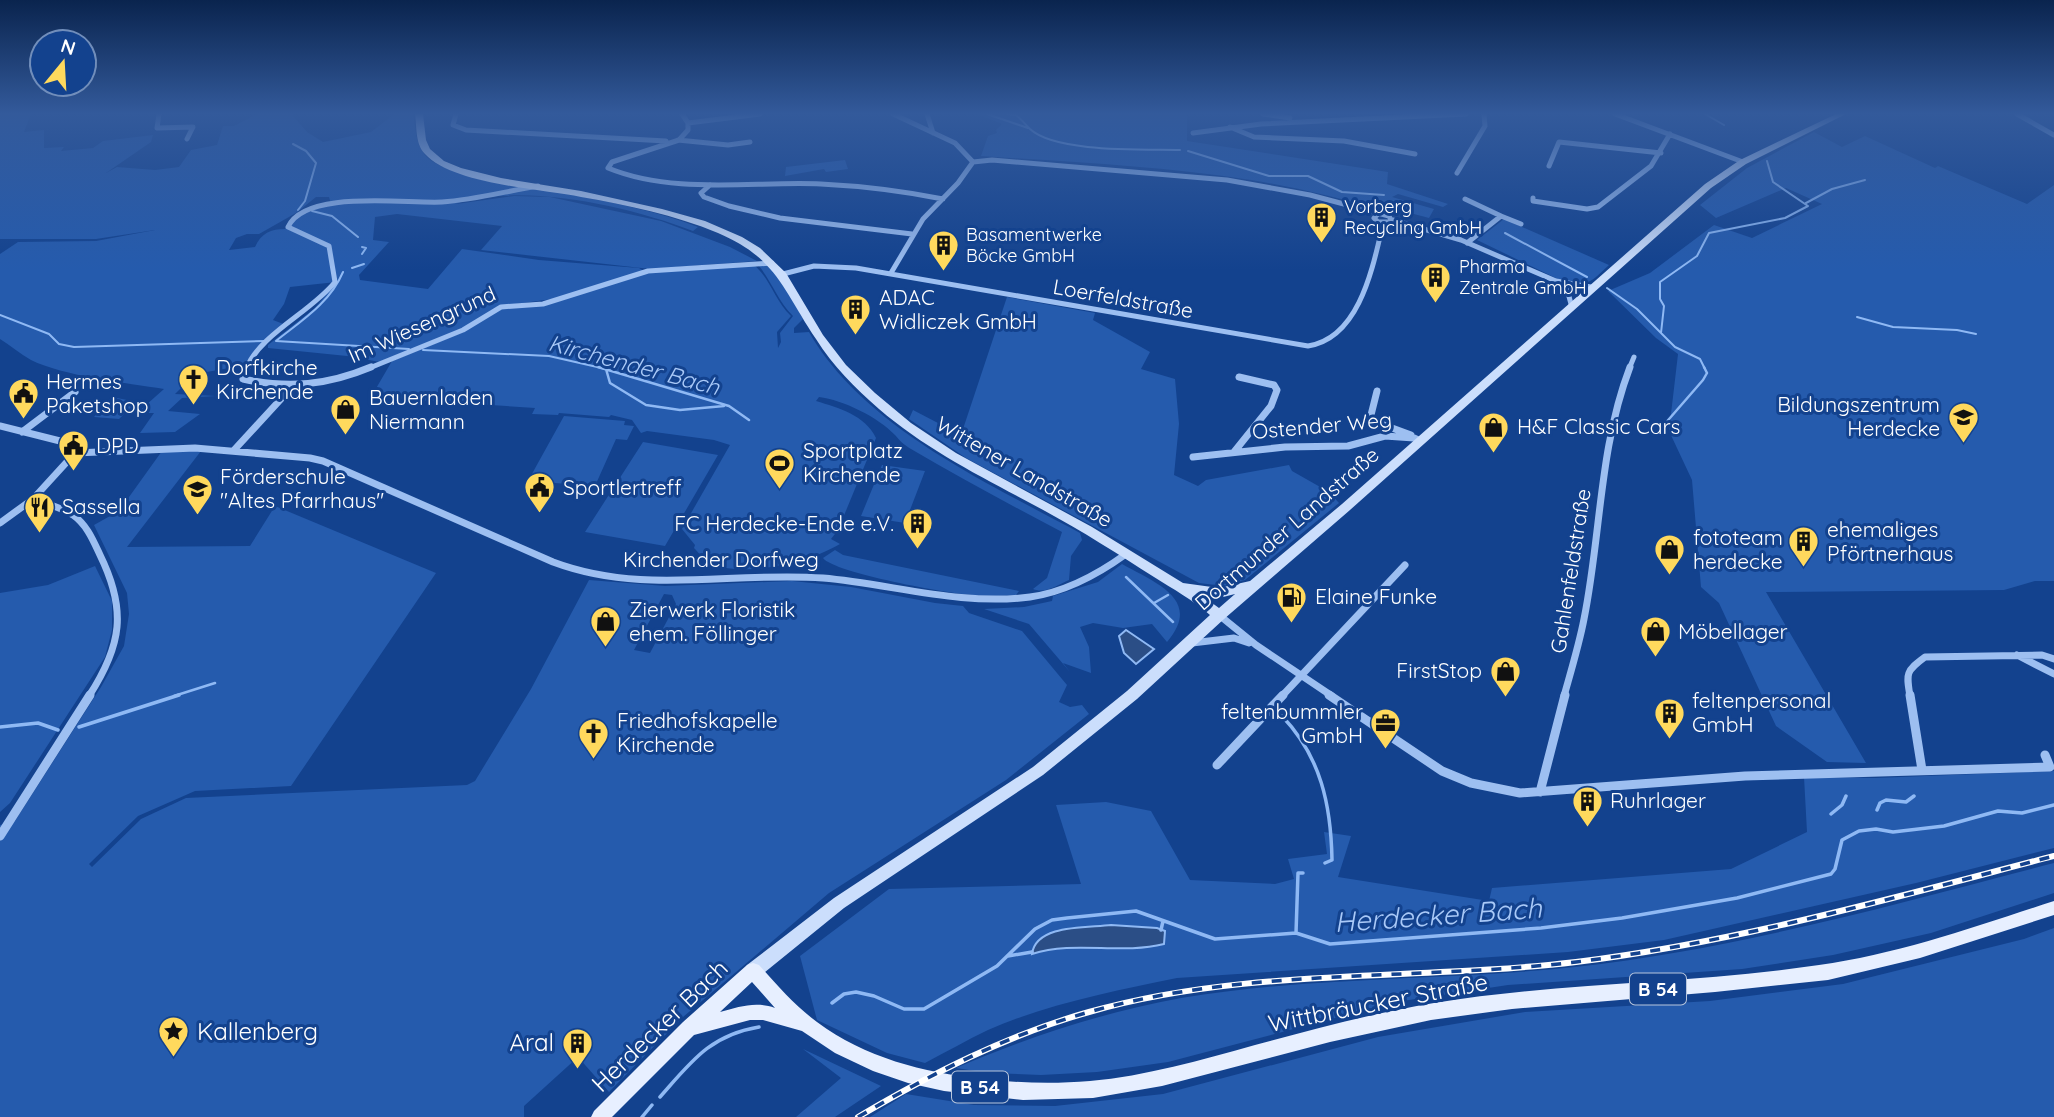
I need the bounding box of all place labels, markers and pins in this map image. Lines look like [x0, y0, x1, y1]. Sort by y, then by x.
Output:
place label: Vorberg Recycling GmbH [1344, 195, 1482, 239]
building icon: Vorberg Recycling GmbH [1304, 200, 1338, 244]
place label: Basamentwerke Böcke GmbH [966, 223, 1102, 267]
building icon: Basamentwerke Böcke GmbH [926, 228, 960, 272]
place label: Pharma Zentrale GmbH [1459, 255, 1587, 299]
building icon: Pharma Zentrale GmbH [1419, 260, 1453, 304]
place label: ADAC Widliczek GmbH [879, 284, 1037, 334]
building icon: ADAC Widliczek GmbH [839, 293, 873, 337]
place label: Dorfkirche Kirchende [216, 354, 318, 404]
church icon: Dorfkirche Kirchende [176, 363, 210, 407]
place label: Hermes Paketshop [46, 368, 149, 418]
public building icon: Hermes Paketshop [6, 377, 40, 421]
place label: Bauernladen Niermann [369, 384, 494, 434]
place label: Bildungszentrum Herdecke [1777, 391, 1940, 441]
shop icon: Bauernladen Niermann [329, 393, 363, 437]
school or university icon: Bildungszentrum Herdecke [1946, 400, 1980, 444]
shop icon: H&F Classic Cars [1477, 410, 1511, 454]
place label: H&F Classic Cars [1517, 413, 1680, 439]
public building icon: DPD [56, 429, 90, 473]
place label: DPD [96, 432, 139, 458]
place label: Sportplatz Kirchende [803, 437, 903, 487]
sports icon: Sportplatz Kirchende [763, 446, 797, 490]
place label: Förderschule "Altes Pfarrhaus" [220, 463, 384, 513]
public building icon: Sportlertreff [523, 471, 557, 515]
school or university icon: Förderschule "Altes Pfarrhaus" [180, 472, 214, 516]
place label: Sportlertreff [563, 474, 682, 500]
restaurant icon: Sassella [22, 490, 56, 534]
place label: Sassella [62, 493, 140, 519]
building icon: FC Herdecke-Ende e.V. [900, 507, 934, 551]
place label: FC Herdecke-Ende e.V. [674, 510, 894, 536]
place label: ehemaliges Pförtnerhaus [1827, 516, 1953, 566]
place label: fototeam herdecke [1693, 524, 1783, 574]
building icon: ehemaliges Pförtnerhaus [1787, 525, 1821, 569]
shop icon: fototeam herdecke [1653, 533, 1687, 577]
fuel station icon: Elaine Funke [1275, 580, 1309, 624]
place label: Elaine Funke [1315, 583, 1437, 609]
place label: Zierwerk Floristik ehem. Föllinger [629, 596, 795, 646]
shop icon: Zierwerk Floristik ehem. Föllinger [589, 605, 623, 649]
shop icon: Möbellager [1638, 615, 1672, 659]
place label: Möbellager [1678, 618, 1788, 644]
shop icon: FirstStop [1488, 654, 1522, 698]
place label: FirstStop [1396, 657, 1482, 683]
place label: feltenpersonal GmbH [1692, 687, 1831, 737]
building icon: feltenpersonal GmbH [1652, 696, 1686, 740]
place label: feltenbummler GmbH [1221, 698, 1363, 748]
place label: Friedhofskapelle Kirchende [617, 707, 778, 757]
office icon: feltenbummler GmbH [1369, 707, 1403, 751]
church icon: Friedhofskapelle Kirchende [577, 716, 611, 760]
building icon: Ruhrlager [1570, 784, 1604, 828]
place label: Ruhrlager [1610, 787, 1706, 813]
place icon: Kallenberg [157, 1015, 191, 1059]
place label: Kallenberg [197, 1016, 318, 1046]
building icon: Aral [560, 1026, 594, 1070]
place label: Aral [509, 1027, 554, 1057]

